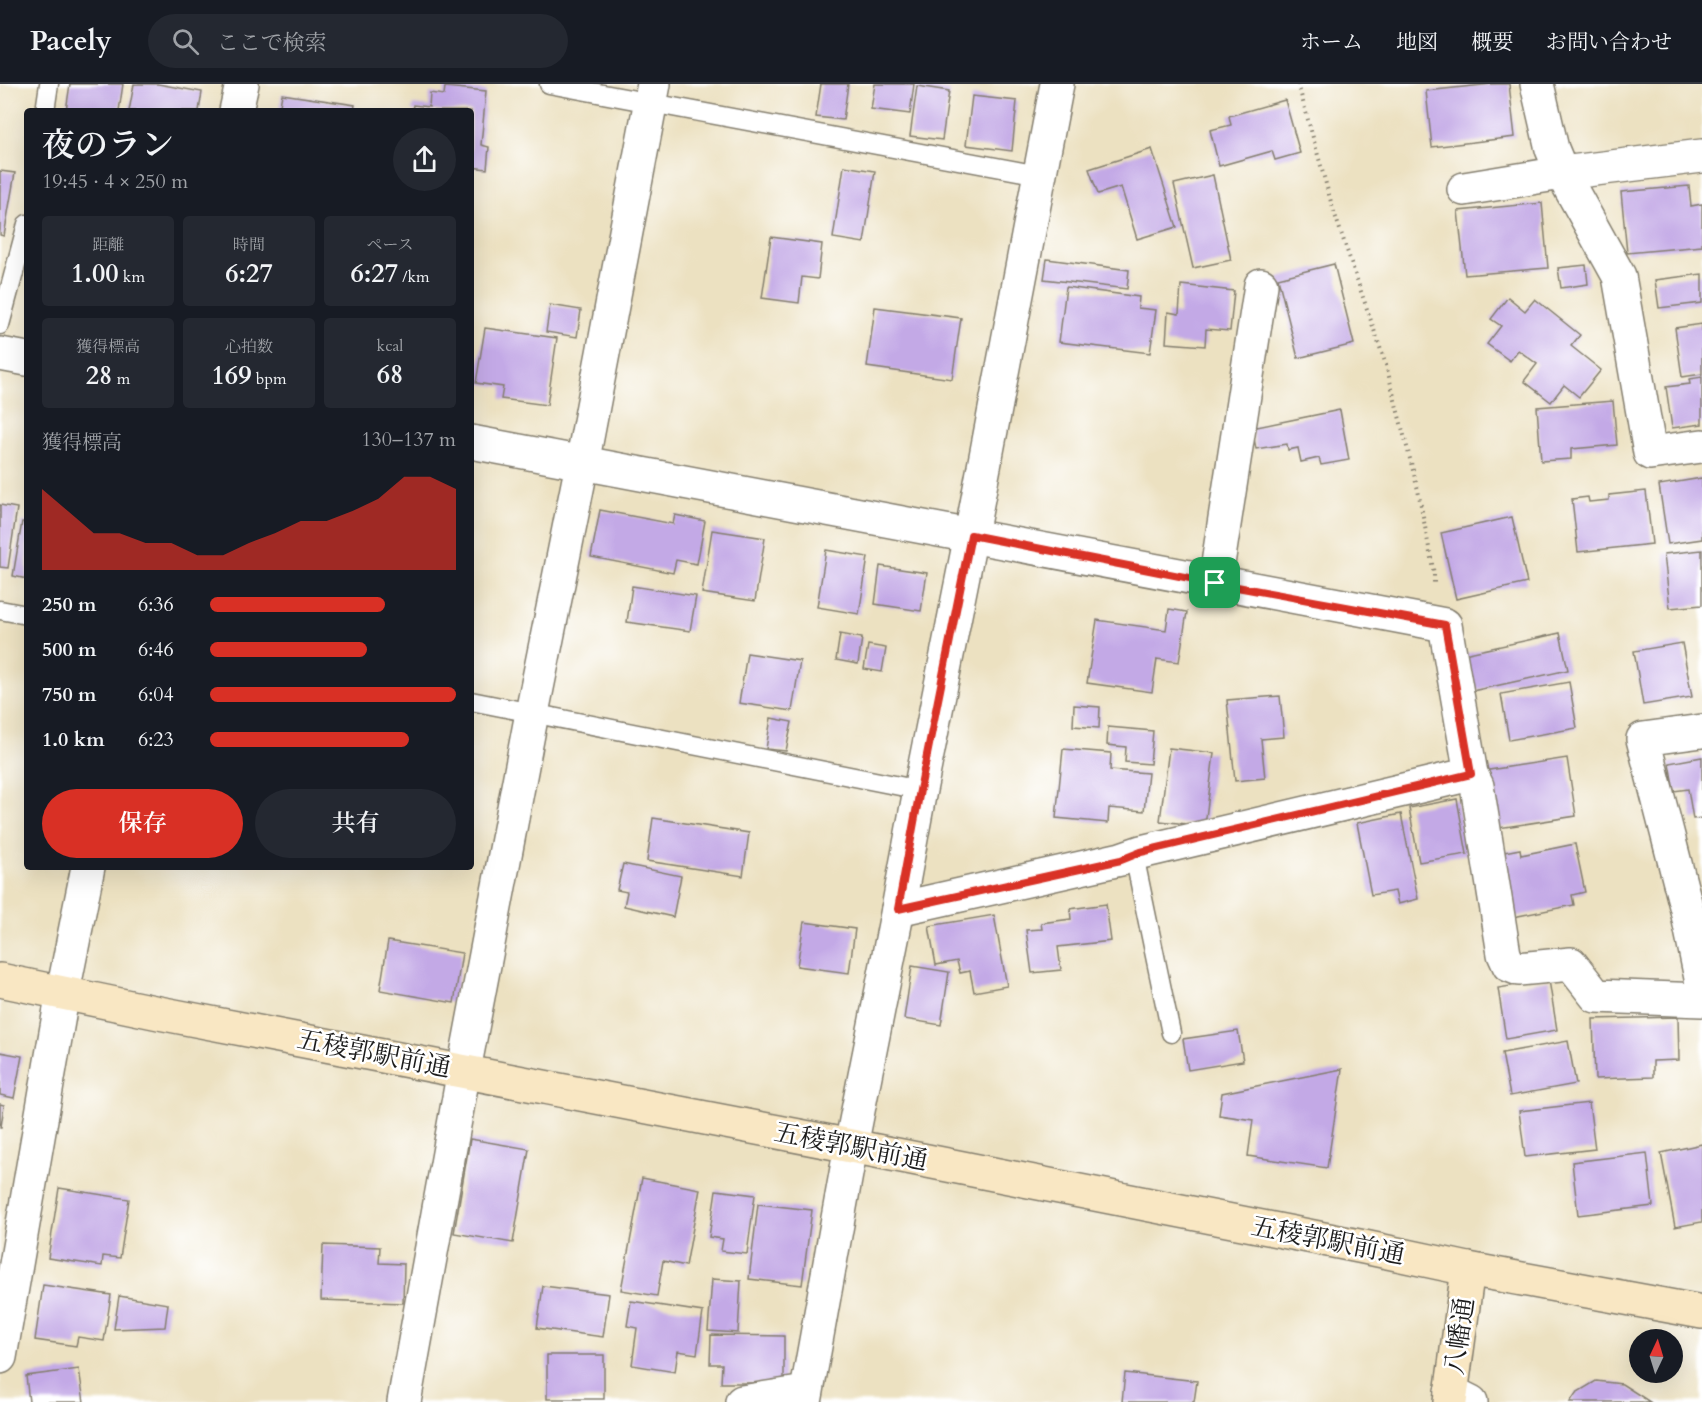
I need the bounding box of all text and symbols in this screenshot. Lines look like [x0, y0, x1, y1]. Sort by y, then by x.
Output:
search box [148, 14, 568, 68]
text: Pacely [30, 22, 112, 60]
icon: search [169, 25, 202, 58]
text: ここで検索 [217, 28, 327, 58]
text: ホーム [1300, 28, 1363, 57]
text: 地図 [1396, 28, 1438, 57]
text: 概要 [1471, 28, 1513, 57]
text: お問い合わせ [1546, 28, 1672, 57]
text: 夜のラン [42, 123, 174, 168]
button: share [393, 128, 456, 191]
text: 19:45 · 4 × 250 m [42, 168, 188, 195]
text: 距離 [92, 234, 124, 256]
text: 時間 [233, 234, 265, 256]
text: ペース [366, 234, 414, 256]
text: 1.00 [71, 256, 119, 291]
text: 6:27 [225, 256, 273, 291]
text: 6:27 [350, 256, 398, 291]
text: km [119, 266, 145, 288]
text: /km [398, 266, 430, 288]
text: kcal [377, 335, 403, 357]
text: 獲得標高 [76, 336, 140, 358]
text: 心拍数 [225, 336, 273, 358]
text: 68 [377, 357, 403, 392]
text: 28 [86, 358, 112, 393]
text: 169 [212, 358, 252, 393]
text: m [112, 368, 130, 390]
text: bpm [252, 368, 286, 390]
text: 130–137 m [361, 426, 456, 453]
text: 獲得標高 [42, 429, 122, 456]
pin [1189, 557, 1240, 608]
icon: arrive [1198, 566, 1231, 599]
text: 250 m [42, 591, 97, 618]
text: 6:36 [138, 591, 174, 618]
text: 500 m [42, 636, 97, 663]
text: 6:46 [138, 636, 174, 663]
text: 750 m [42, 681, 97, 708]
text: 6:04 [138, 681, 174, 708]
text: 1.0 km [42, 726, 105, 753]
text: 6:23 [138, 726, 174, 753]
button: 保存 [42, 789, 243, 858]
button: 共有 [255, 789, 456, 858]
street label: 五稜郭駅前通 [294, 1021, 454, 1086]
street label: 五稜郭駅前通 [771, 1114, 931, 1179]
street label: 五稜郭駅前通 [1248, 1208, 1408, 1273]
street label: 八幡通 [1437, 1295, 1482, 1377]
north arrow [1629, 1329, 1683, 1383]
map controls [1629, 1329, 1683, 1383]

